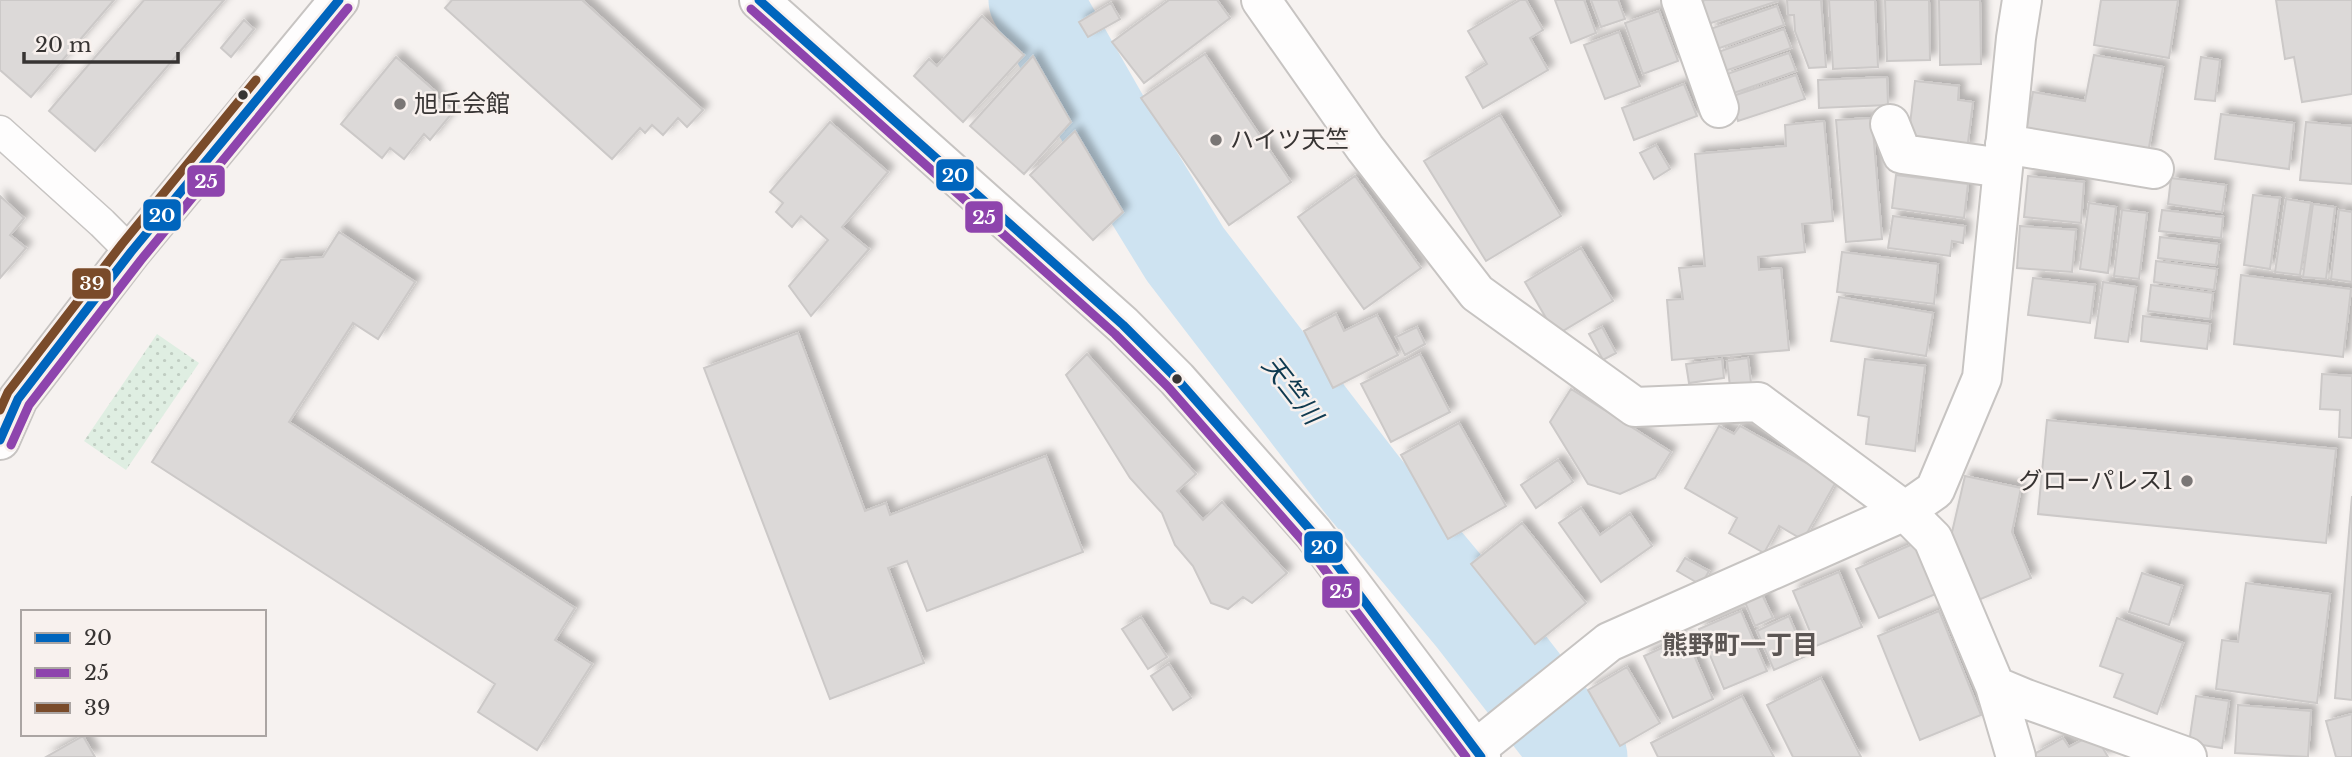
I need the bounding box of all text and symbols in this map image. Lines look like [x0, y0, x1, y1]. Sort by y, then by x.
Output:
scale bar [24, 21, 178, 65]
text: 20 m [35, 32, 92, 58]
unlabelled marker [236, 88, 250, 102]
place label: 旭丘会館 [414, 89, 510, 118]
marker: 旭丘会館 [392, 96, 408, 112]
place label: ハイツ天竺 [1230, 125, 1350, 154]
marker: ハイツ天竺 [1208, 132, 1224, 148]
line badge: 20 [935, 158, 975, 192]
line badge: 25 [186, 164, 226, 198]
text: 20 [942, 164, 968, 187]
text: 25 [194, 170, 218, 193]
line badge: 20 [142, 198, 182, 232]
line badge: 25 [964, 200, 1004, 234]
text: 20 [149, 204, 175, 227]
text: 25 [972, 206, 996, 229]
line badge: 39 [71, 267, 112, 300]
text: 39 [80, 272, 104, 295]
water label: 天竺川 [1255, 349, 1330, 433]
unlabelled marker [1170, 372, 1184, 386]
place label: グローパレス1 [2019, 466, 2173, 495]
marker: グローパレス1 [2179, 473, 2195, 489]
line badge: 20 [1303, 530, 1344, 564]
text: 20 [1311, 536, 1337, 559]
line badge: 25 [1321, 575, 1361, 609]
text: 25 [1329, 580, 1353, 603]
legend [21, 610, 266, 736]
text: 20 [84, 625, 112, 651]
district label: 熊野町一丁目 [1662, 629, 1818, 661]
text: 25 [84, 660, 109, 686]
text: 39 [84, 695, 110, 721]

